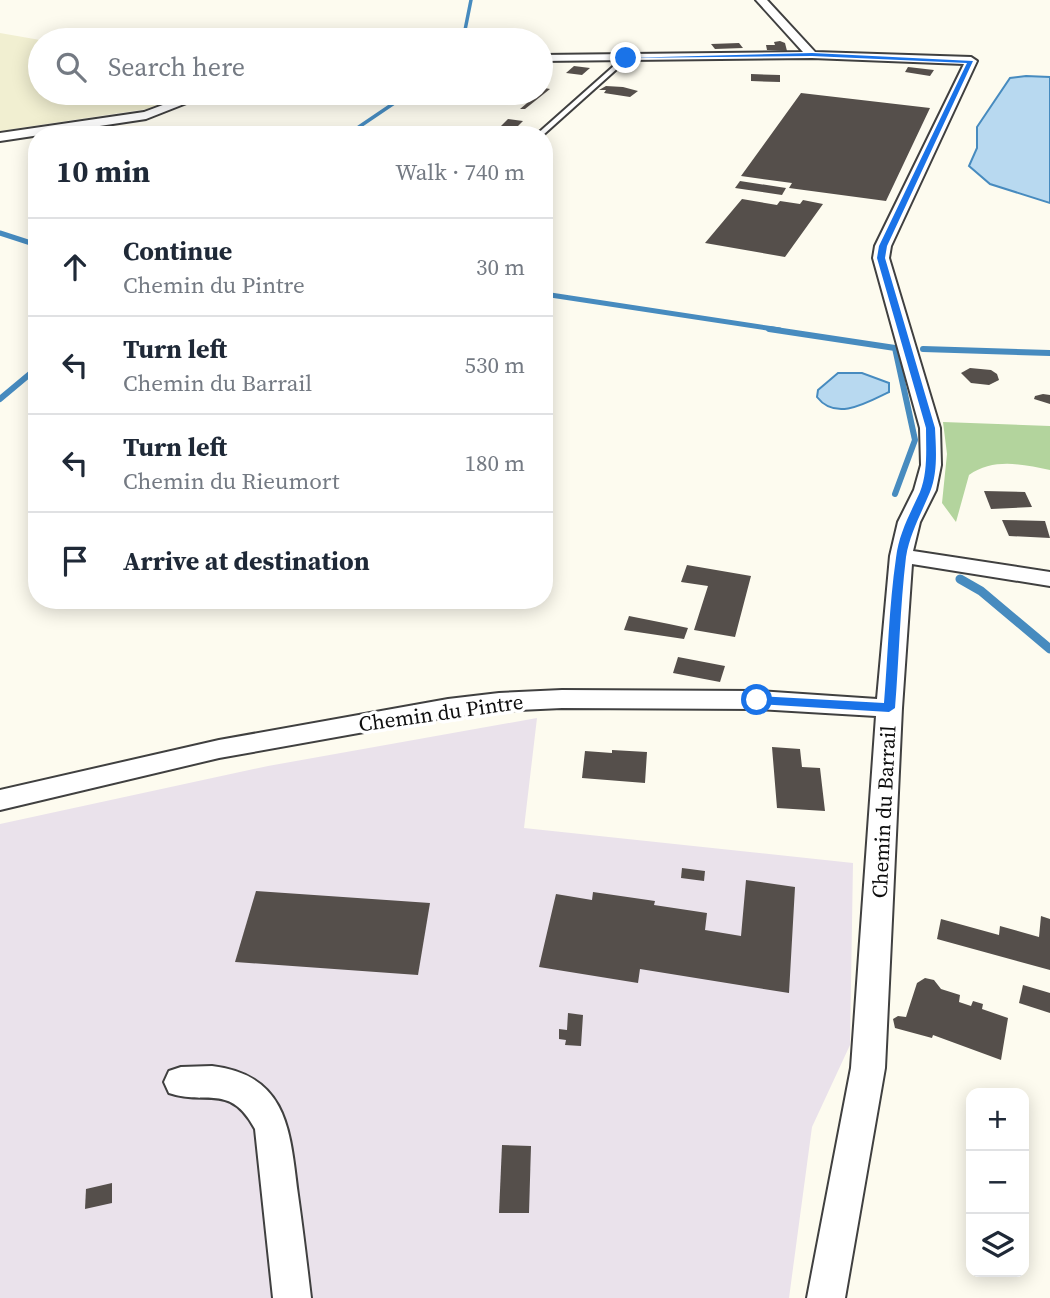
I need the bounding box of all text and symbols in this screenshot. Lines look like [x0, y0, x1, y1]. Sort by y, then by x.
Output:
search box [28, 28, 553, 105]
route end [610, 42, 641, 73]
icon: search [52, 48, 90, 86]
text: Search here [108, 49, 245, 85]
text: 10 min [56, 151, 150, 192]
text: Walk · 740 m [395, 156, 525, 188]
text: Continue [123, 233, 232, 269]
icon: ahead [56, 248, 94, 286]
text: 30 m [476, 251, 525, 283]
text: Chemin du Pintre [123, 269, 305, 301]
text: Turn left [123, 331, 227, 367]
icon: left [56, 346, 94, 384]
text: 530 m [464, 349, 525, 381]
text: Chemin du Barrail [123, 367, 312, 399]
text: Turn left [123, 429, 227, 465]
icon: left [56, 444, 94, 482]
text: 180 m [464, 447, 525, 479]
text: Chemin du Rieumort [123, 465, 339, 497]
icon: arrive [56, 542, 94, 580]
text: Arrive at destination [123, 543, 370, 579]
route start [741, 684, 772, 715]
street label: Chemin du Pintre [357, 687, 525, 738]
street label: Chemin du Barrail [865, 725, 903, 899]
map controls [966, 1088, 1029, 1277]
button: + [966, 1088, 1029, 1151]
button: − [966, 1151, 1029, 1214]
button: layers [966, 1214, 1029, 1277]

